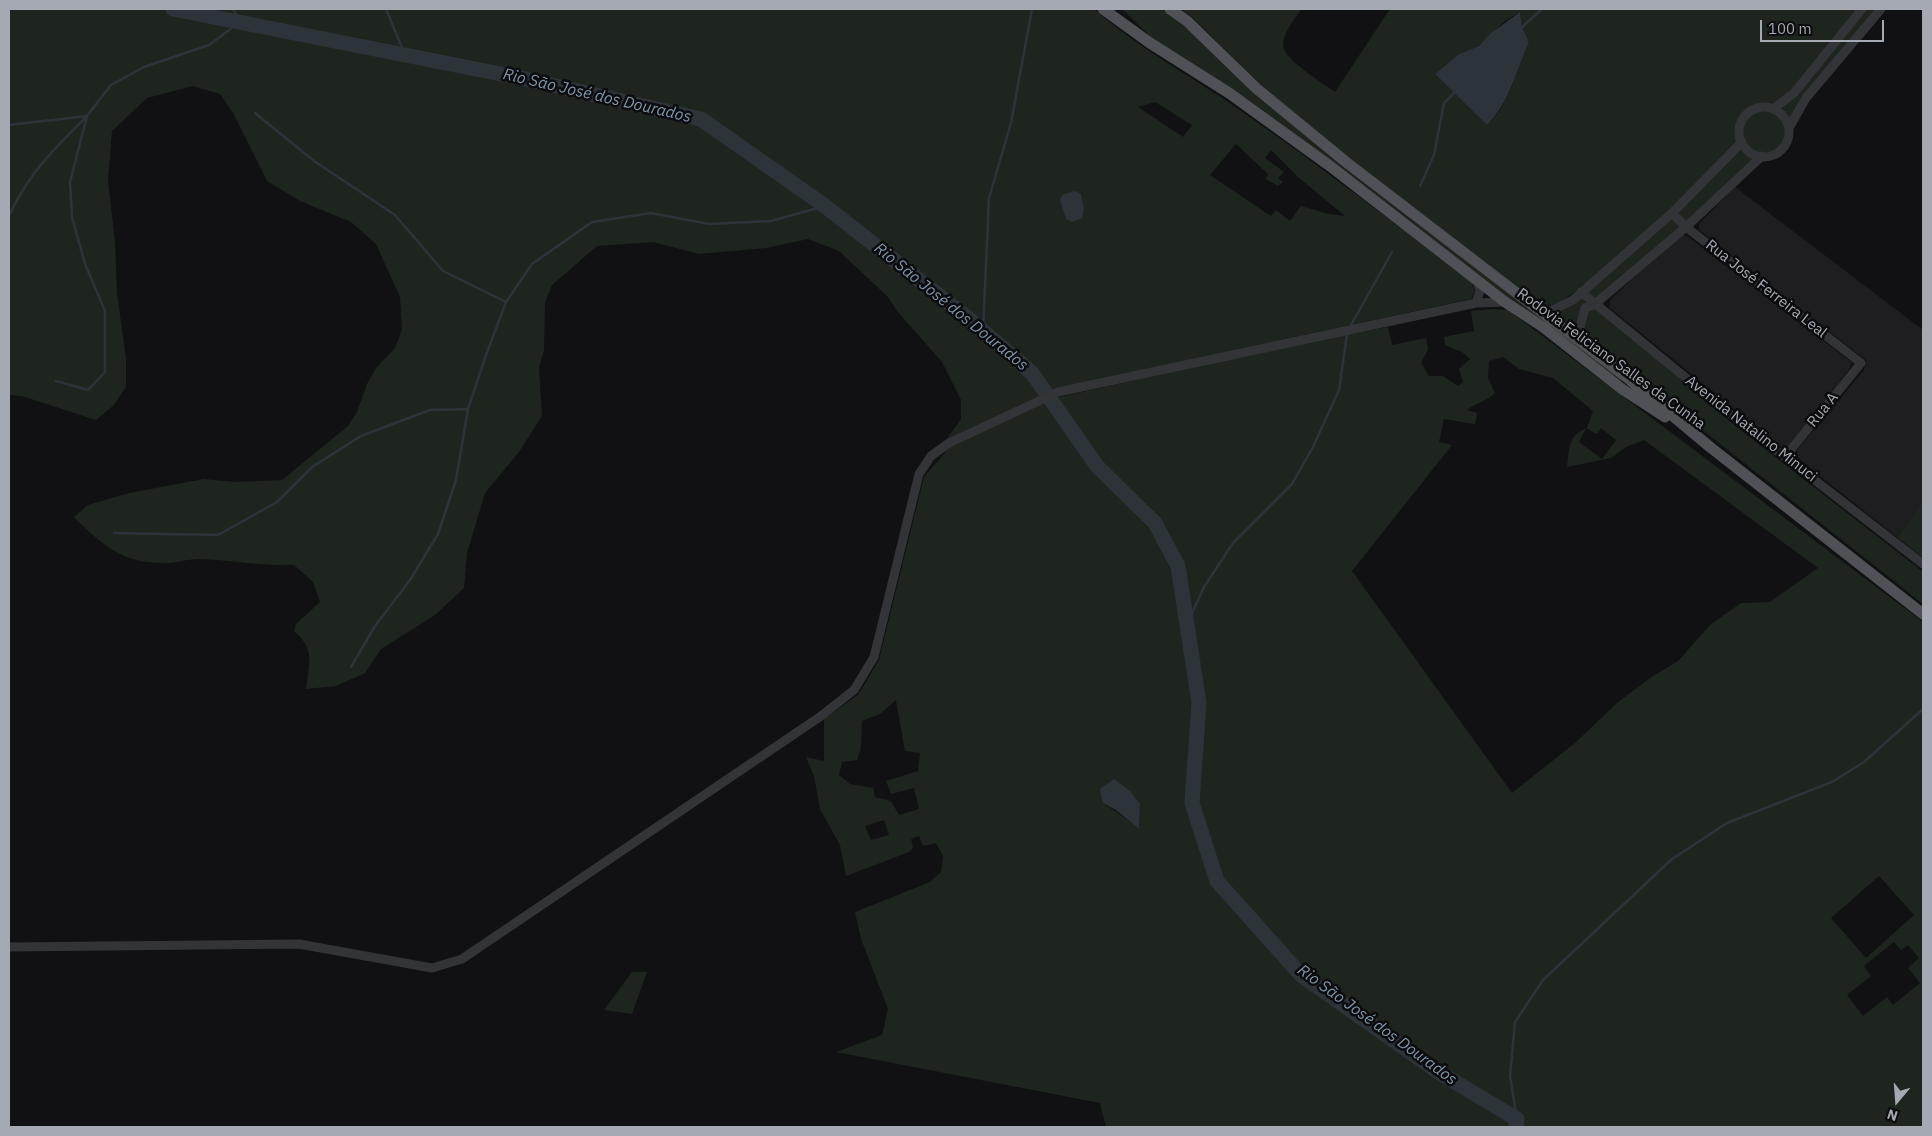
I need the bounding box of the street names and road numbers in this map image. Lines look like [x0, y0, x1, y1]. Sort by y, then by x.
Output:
street label: Rua José Ferreira Leal [1702, 236, 1830, 342]
street label: Rodovia Feliciano Salles da Cunha [1513, 285, 1709, 433]
street label: Avenida Natalino Minuci [1682, 372, 1820, 486]
street label: Rua A [1804, 389, 1842, 431]

